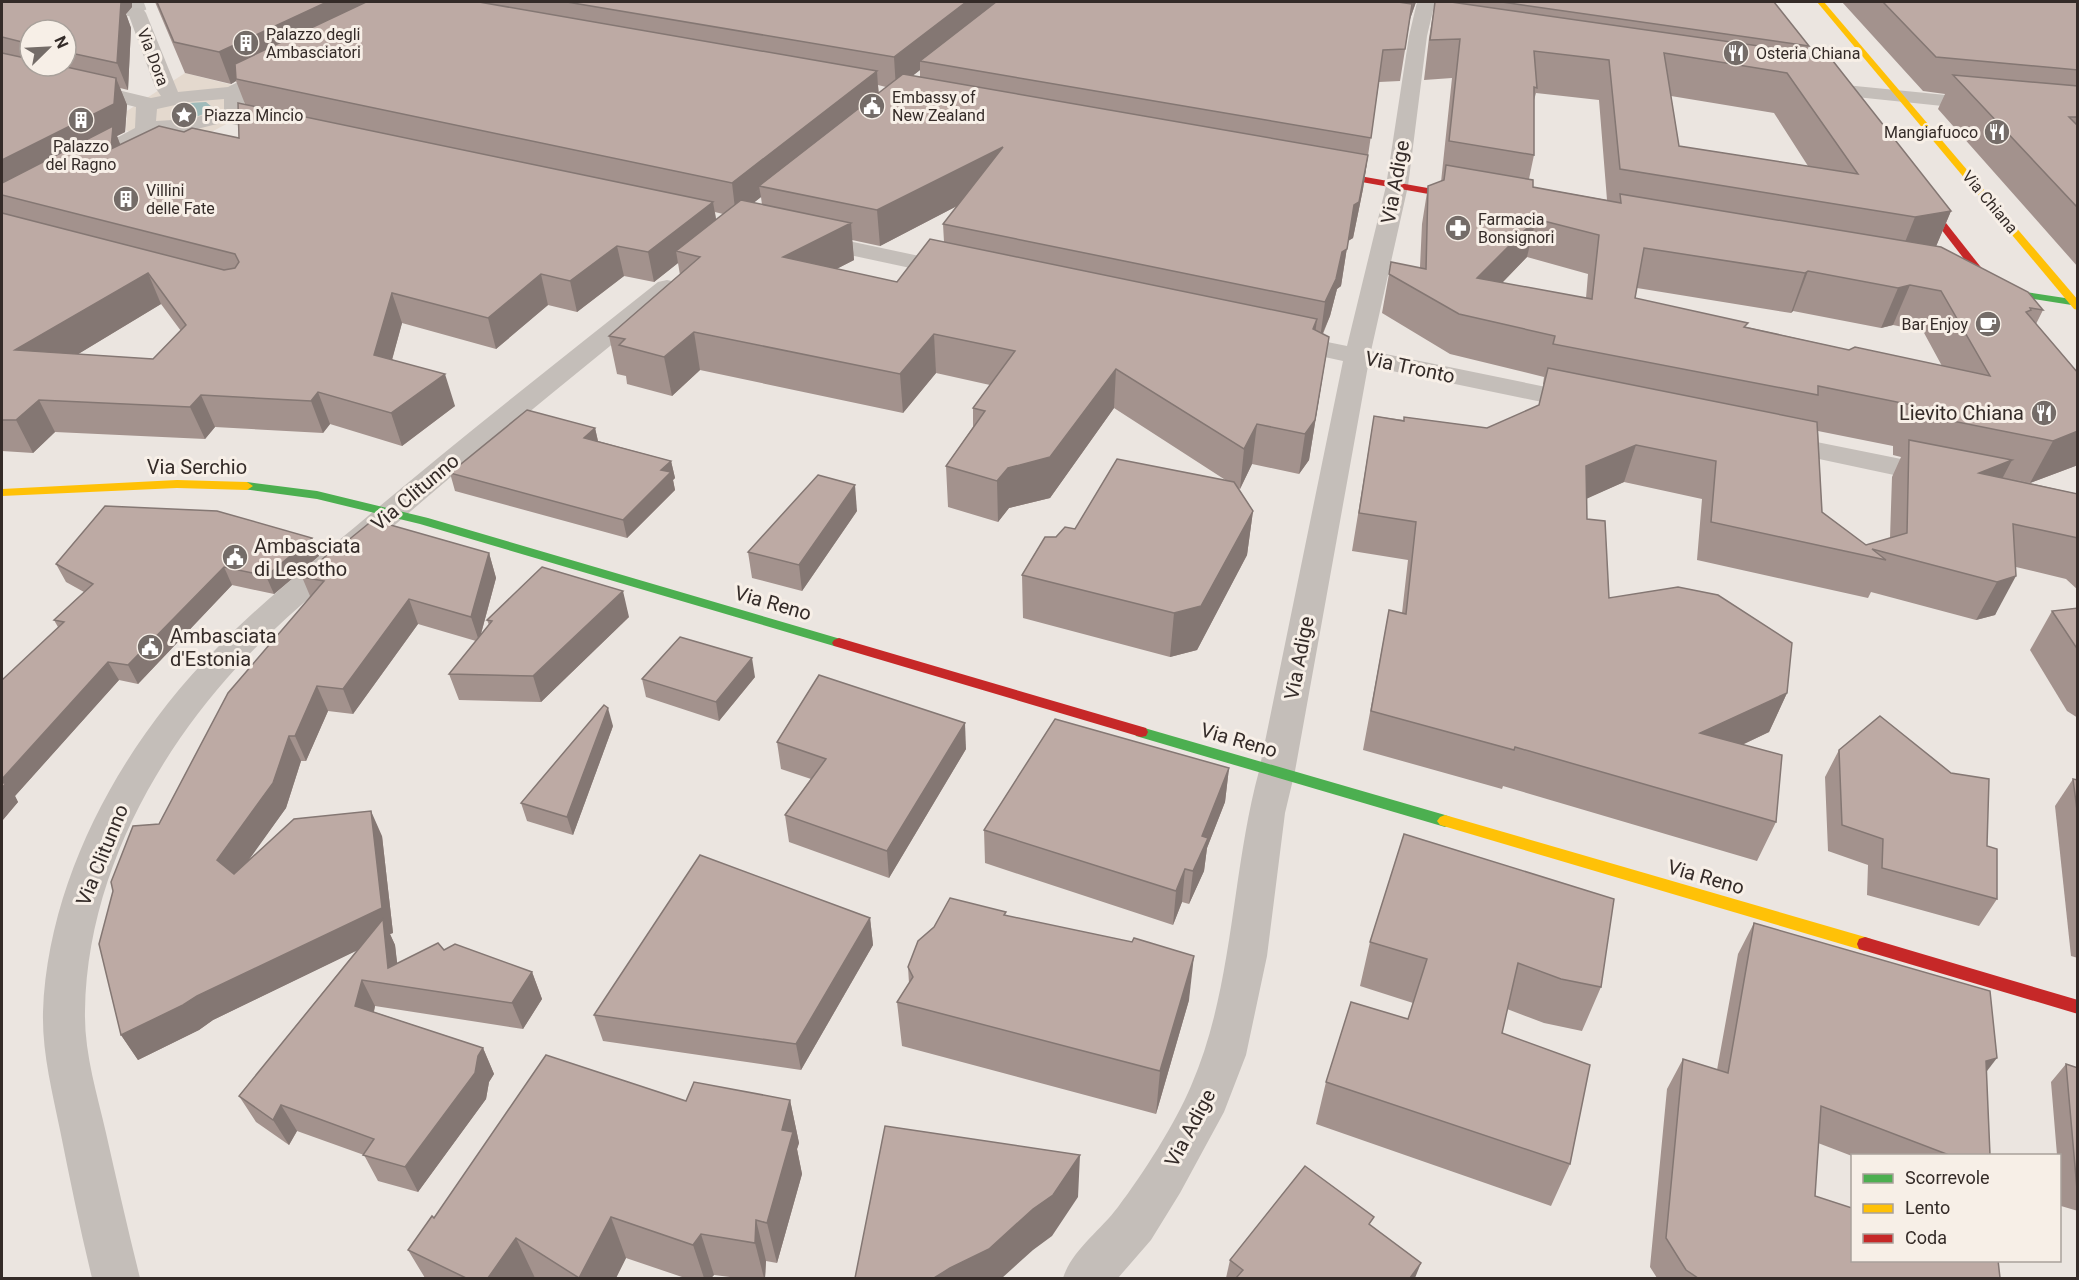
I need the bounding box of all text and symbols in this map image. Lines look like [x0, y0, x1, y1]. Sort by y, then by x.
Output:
north arrow [18, 18, 78, 78]
place label: Palazzo degli Ambasciatori [266, 25, 361, 62]
street label: Via Dora [133, 26, 173, 88]
building icon: Palazzo degli Ambasciatori [231, 28, 261, 58]
text: N [50, 33, 72, 51]
restaurant icon: Osteria Chiana [1721, 38, 1751, 68]
place label: Osteria Chiana [1756, 44, 1860, 63]
place label: Embassy of New Zealand [892, 88, 985, 125]
public building icon: Embassy of New Zealand [857, 91, 887, 121]
place icon: Piazza Mincio [169, 100, 199, 130]
building icon: Palazzo del Ragno [66, 105, 96, 135]
place label: Piazza Mincio [204, 106, 303, 125]
restaurant icon: Mangiafuoco [1982, 117, 2012, 147]
place label: Mangiafuoco [1884, 123, 1978, 142]
place label: Palazzo del Ragno [46, 137, 116, 174]
street label: Via Adige [1376, 138, 1414, 226]
street label: Via Chiana [1958, 167, 2022, 237]
place label: Villini delle Fate [146, 181, 215, 218]
building icon: Villini delle Fate [111, 184, 141, 214]
place label: Farmacia Bonsignori [1478, 210, 1554, 247]
pharmacy icon: Farmacia Bonsignori [1443, 213, 1473, 243]
cafe icon: Bar Enjoy [1973, 309, 2003, 339]
place label: Bar Enjoy [1902, 315, 1968, 334]
street label: Via Tronto [1363, 346, 1457, 388]
restaurant icon: Lievito Chiana [2029, 398, 2059, 428]
place label: Lievito Chiana [1899, 401, 2024, 425]
street label: Via Clitunno [366, 448, 464, 536]
street label: Via Serchio [147, 455, 247, 479]
place label: Ambasciata di Lesotho [254, 534, 361, 581]
public building icon: Ambasciata di Lesotho [220, 542, 250, 572]
street label: Via Reno [732, 581, 814, 625]
street label: Via Adige [1279, 614, 1319, 702]
place label: Ambasciata d'Estonia [170, 624, 277, 671]
public building icon: Ambasciata d'Estonia [135, 632, 165, 662]
street label: Via Reno [1198, 718, 1280, 762]
street label: Via Clitunno [71, 801, 133, 909]
street label: Via Reno [1665, 855, 1747, 899]
street label: Via Adige [1160, 1085, 1220, 1171]
legend [1851, 1154, 2061, 1262]
text: Scorrevole [1905, 1167, 1990, 1188]
text: Lento [1905, 1197, 1950, 1218]
text: Coda [1905, 1227, 1947, 1248]

